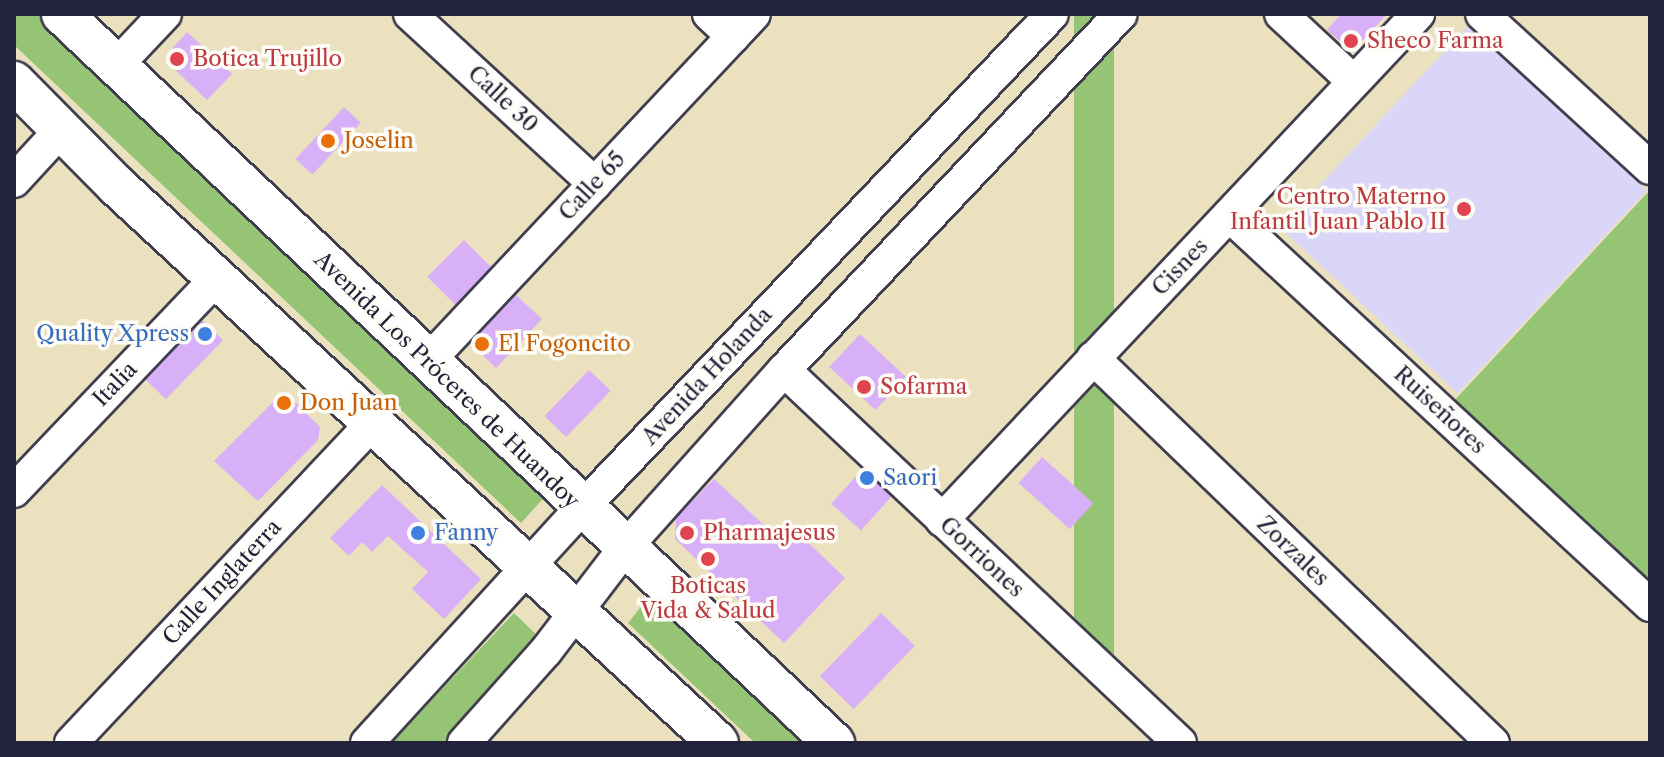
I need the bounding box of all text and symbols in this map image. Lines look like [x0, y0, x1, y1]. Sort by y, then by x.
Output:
place label: Sheco Farma [1367, 28, 1504, 54]
marker: Sheco Farma [1342, 32, 1360, 50]
place label: Botica Trujillo [193, 46, 343, 72]
marker: Botica Trujillo [168, 50, 186, 68]
street label: Calle 30 [463, 60, 543, 138]
place label: Joselin [344, 128, 414, 154]
marker: Joselin [319, 132, 337, 150]
street label: Calle 65 [553, 146, 631, 226]
place label: Centro Materno Infantil Juan Pablo II [1230, 183, 1446, 234]
marker: Centro Materno Infantil Juan Pablo II [1453, 198, 1475, 220]
street label: Cisnes [1147, 233, 1213, 301]
street label: Avenida Los Próceres de Huandoy [309, 246, 585, 514]
street label: Avenida Holanda [636, 302, 778, 450]
place label: Quality Xpress [35, 321, 189, 347]
marker: Quality Xpress [196, 325, 214, 343]
place label: El Fogoncito [498, 331, 631, 357]
marker: El Fogoncito [473, 335, 491, 353]
street label: Italia [87, 356, 143, 412]
street label: Ruiseñores [1389, 361, 1491, 459]
place label: Sofarma [880, 374, 967, 400]
marker: Sofarma [855, 378, 873, 396]
place label: Don Juan [300, 390, 397, 416]
marker: Don Juan [275, 394, 293, 412]
place label: Saori [883, 465, 937, 491]
marker: Saori [858, 469, 876, 487]
street label: Gorriones [934, 511, 1030, 603]
street label: Zorzales [1252, 511, 1334, 591]
street label: Calle Inglaterra [157, 514, 287, 650]
place label: Fanny [434, 520, 498, 546]
place label: Pharmajesus [703, 520, 836, 546]
marker: Fanny [409, 524, 427, 542]
marker: Pharmajesus [678, 524, 696, 542]
marker: Boticas Vida & Salud [699, 550, 717, 568]
place label: Boticas Vida & Salud [640, 572, 776, 624]

